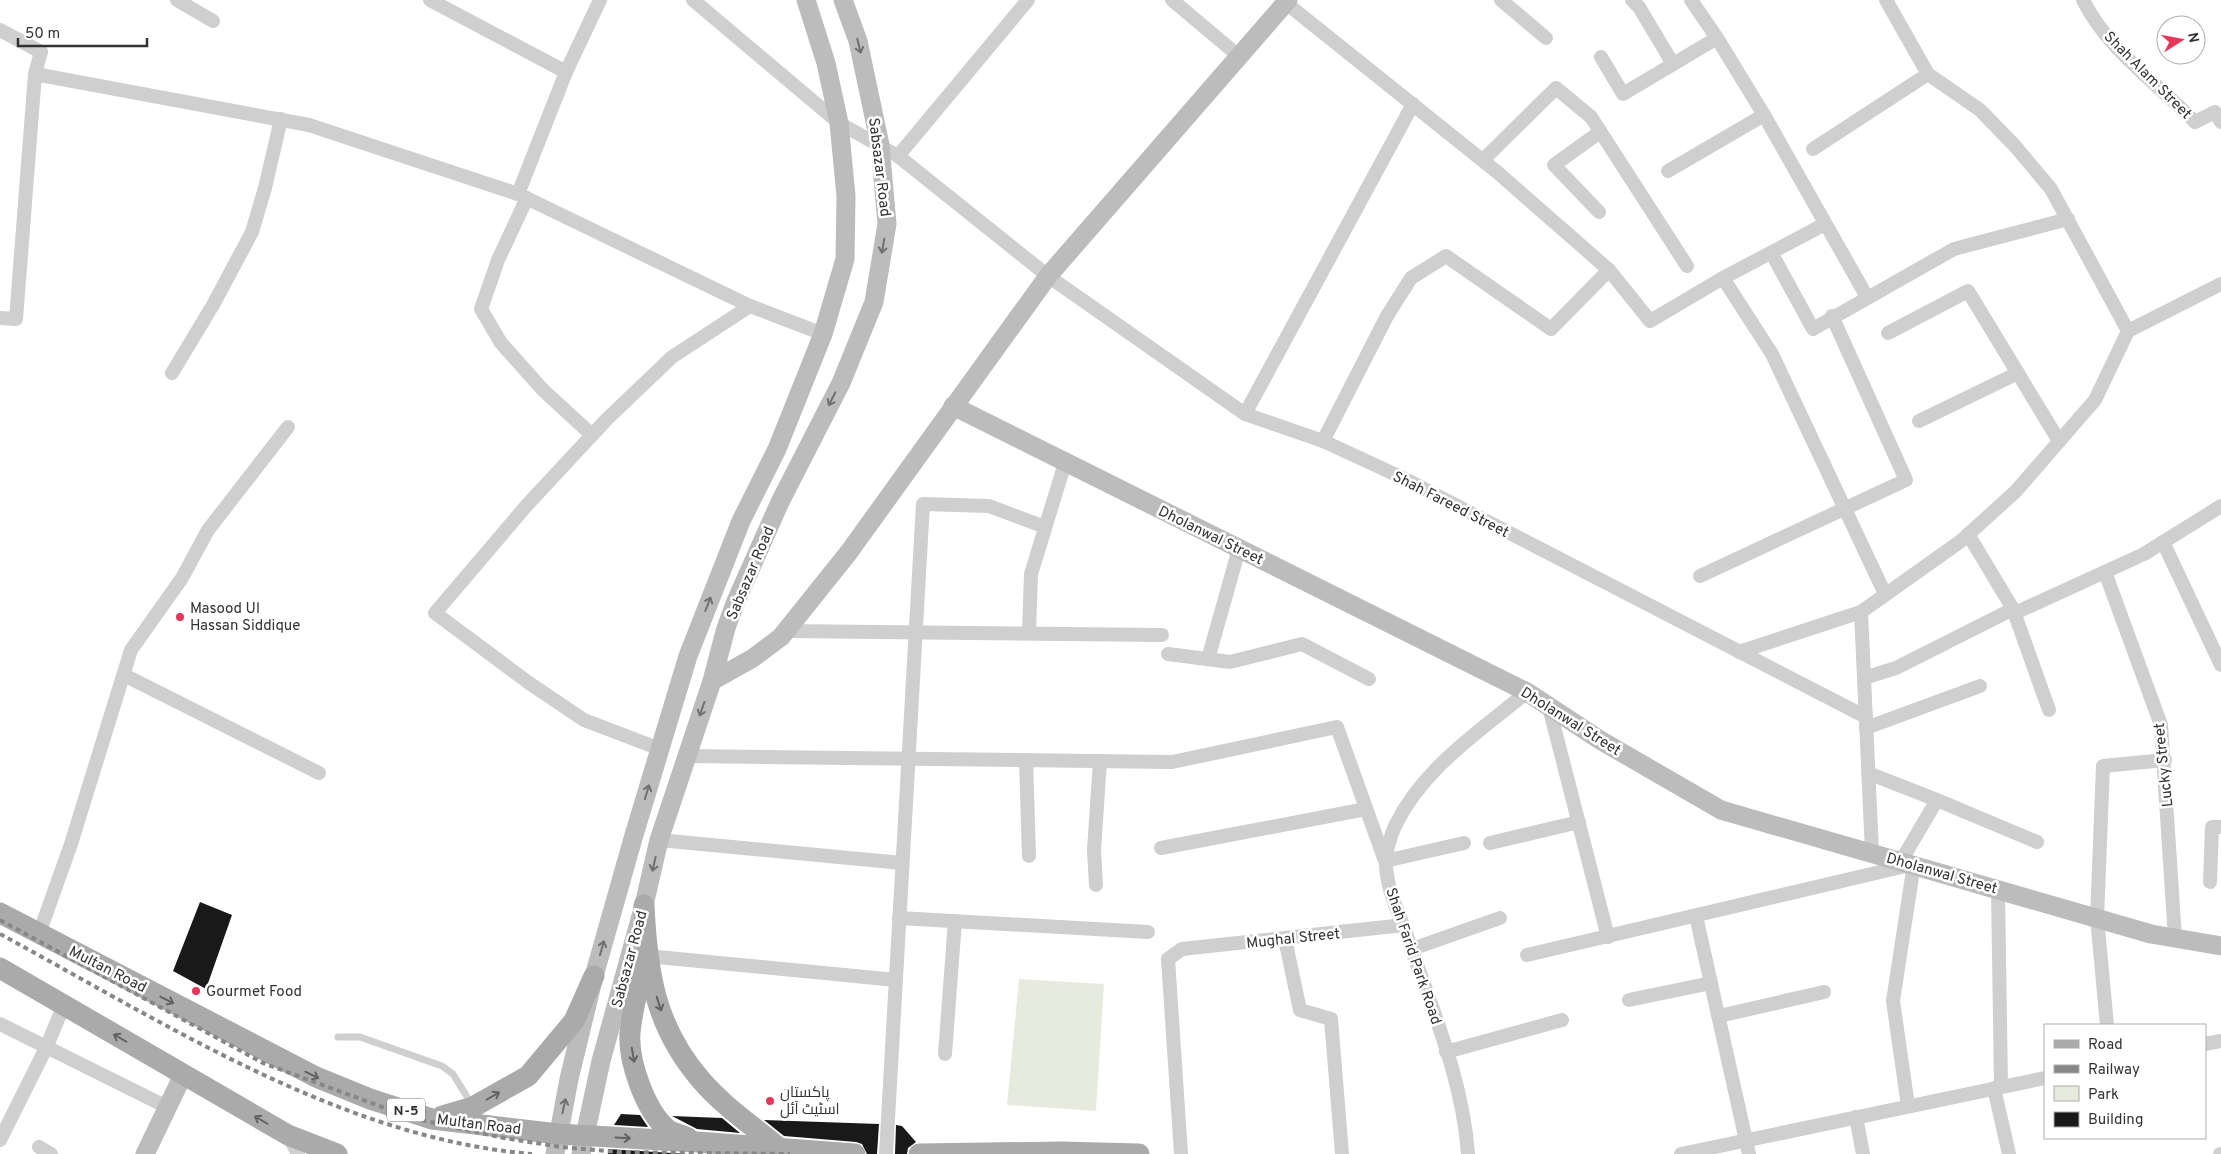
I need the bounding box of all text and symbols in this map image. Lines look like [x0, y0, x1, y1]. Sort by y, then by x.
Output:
scale bar [18, 15, 146, 47]
north arrow [2156, 15, 2206, 65]
text: 50 m [25, 25, 60, 44]
street label: Shah Alam Street [2099, 28, 2195, 124]
text: N [2183, 31, 2202, 44]
one-way arrow [855, 38, 864, 54]
street label: Sabsazar Road [863, 117, 894, 218]
one-way arrow [878, 237, 888, 253]
one-way arrow [827, 391, 837, 406]
street label: Shah Fareed Street [1389, 468, 1512, 543]
street label: Dholanwal Street [1155, 503, 1266, 570]
street label: Sabsazar Road [723, 524, 780, 623]
one-way arrow [704, 597, 713, 613]
place label: Masood Ul Hassan Siddique [190, 600, 300, 636]
marker: Masood Ul Hassan Siddique [174, 611, 186, 623]
street label: Dholanwal Street [1516, 684, 1624, 761]
one-way arrow [696, 701, 706, 717]
street label: Lucky Street [2151, 722, 2178, 808]
one-way arrow [642, 784, 652, 800]
street label: Dholanwal Street [1884, 849, 1999, 899]
one-way arrow [648, 856, 658, 872]
street label: Shah Farid Park Road [1380, 886, 1445, 1027]
street label: Sabsazar Road [608, 909, 653, 1010]
street label: Mughal Street [1245, 925, 1341, 954]
one-way arrow [598, 941, 608, 957]
street label: Multan Road [65, 943, 149, 998]
place label: Gourmet Food [206, 983, 302, 1002]
marker: Gourmet Food [190, 985, 202, 997]
one-way arrow [159, 996, 174, 1005]
one-way arrow [654, 996, 664, 1012]
legend [2044, 1024, 2206, 1139]
one-way arrow [114, 1033, 128, 1043]
text: Road [2088, 1036, 2123, 1055]
one-way arrow [629, 1047, 639, 1063]
text: Railway [2088, 1061, 2140, 1080]
one-way arrow [304, 1070, 319, 1080]
place label: پاکستان اسٹیٹ آئل [780, 1084, 840, 1120]
text: Park [2088, 1086, 2119, 1105]
one-way arrow [486, 1090, 500, 1100]
marker: پاکستان اسٹیٹ آئل [764, 1095, 776, 1107]
road number: N-5 [387, 1098, 425, 1122]
one-way arrow [560, 1099, 569, 1115]
street label: Multan Road [436, 1111, 522, 1140]
text: Building [2088, 1111, 2143, 1130]
one-way arrow [254, 1114, 269, 1124]
one-way arrow [614, 1134, 630, 1143]

